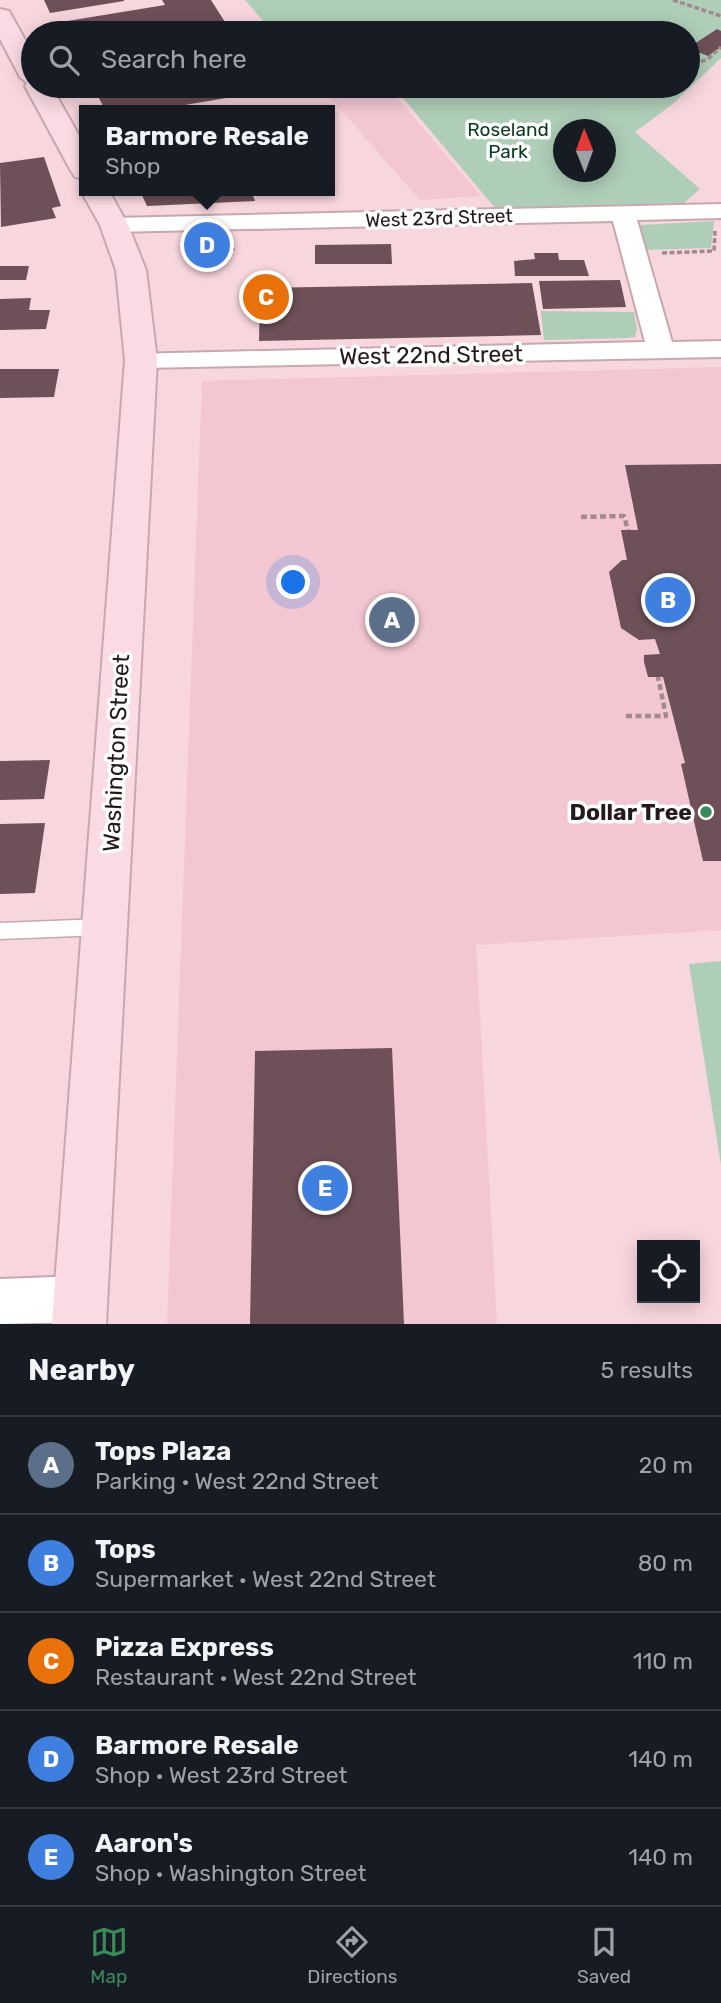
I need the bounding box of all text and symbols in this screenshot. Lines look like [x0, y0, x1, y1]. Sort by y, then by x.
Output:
search box [21, 21, 700, 98]
icon: search [45, 41, 83, 79]
text: Search here [101, 44, 247, 75]
popup [79, 105, 335, 196]
park label: Roseland Park [467, 118, 549, 163]
north arrow [553, 119, 616, 182]
text: Barmore Resale [105, 121, 309, 152]
text: Shop [105, 152, 160, 180]
street label: West 23rd Street [365, 204, 514, 232]
pin: D [184, 219, 230, 271]
pin: C [243, 271, 289, 323]
street label: West 22nd Street [339, 339, 523, 371]
your location [276, 565, 310, 599]
pin: B [645, 574, 691, 626]
pin: A [369, 594, 415, 646]
street label: Washington Street [97, 653, 135, 853]
place label: Dollar Tree [569, 798, 692, 826]
marker: Dollar Tree [698, 804, 714, 820]
pin: E [302, 1162, 348, 1214]
map controls [637, 1240, 700, 1303]
button: locate [637, 1240, 700, 1303]
text: Nearby [28, 1352, 135, 1388]
text: 5 results [600, 1356, 693, 1384]
text: Tops Plaza [95, 1436, 231, 1467]
text: A [43, 1451, 59, 1479]
text: 20 m [639, 1451, 693, 1479]
text: Parking · West 22nd Street [95, 1467, 378, 1495]
text: Tops [95, 1534, 156, 1565]
text: B [43, 1549, 59, 1577]
text: 80 m [638, 1549, 693, 1577]
text: Supermarket · West 22nd Street [95, 1565, 436, 1593]
text: Pizza Express [95, 1632, 274, 1663]
text: C [43, 1647, 59, 1675]
text: 110 m [633, 1647, 693, 1675]
text: Restaurant · West 22nd Street [95, 1663, 416, 1691]
text: Barmore Resale [95, 1730, 299, 1761]
text: D [43, 1745, 59, 1773]
text: 140 m [628, 1745, 693, 1773]
text: Shop · West 23rd Street [95, 1761, 348, 1789]
text: Aaron's [95, 1828, 193, 1859]
text: E [44, 1843, 58, 1871]
text: 140 m [628, 1843, 693, 1871]
text: Shop · Washington Street [95, 1859, 367, 1887]
tab: Map [90, 1923, 128, 1988]
tab: Directions [307, 1923, 397, 1988]
tab: Saved [577, 1923, 631, 1988]

